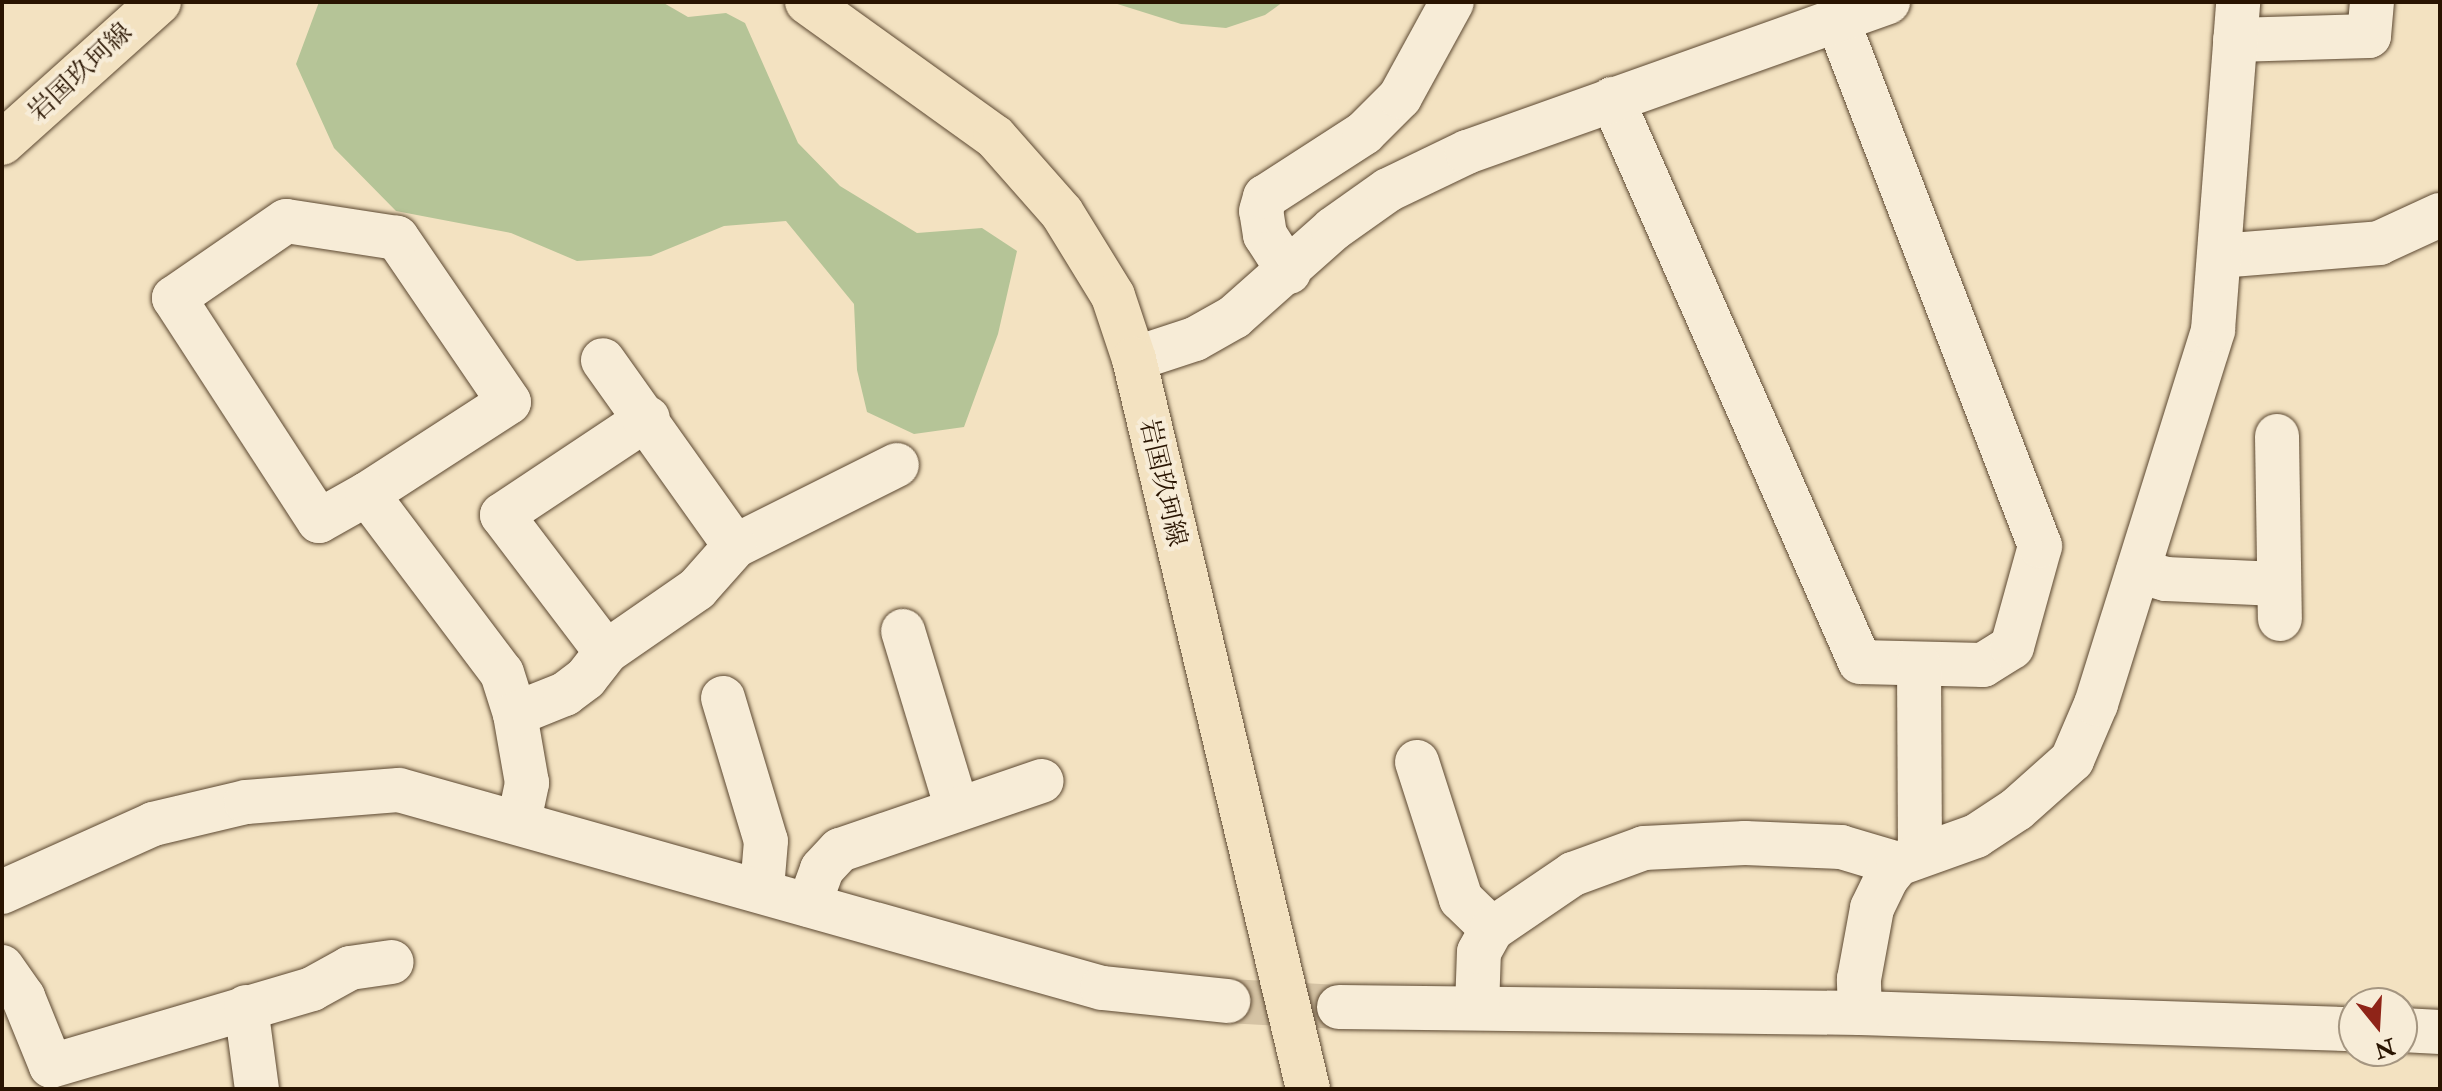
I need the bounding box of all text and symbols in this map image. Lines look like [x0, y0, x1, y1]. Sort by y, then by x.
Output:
street label: 岩国玖珂線 [23, 17, 139, 129]
street label: 岩国玖珂線 [1132, 416, 1192, 550]
north arrow [2338, 987, 2418, 1067]
text: N [2371, 1032, 2399, 1064]

